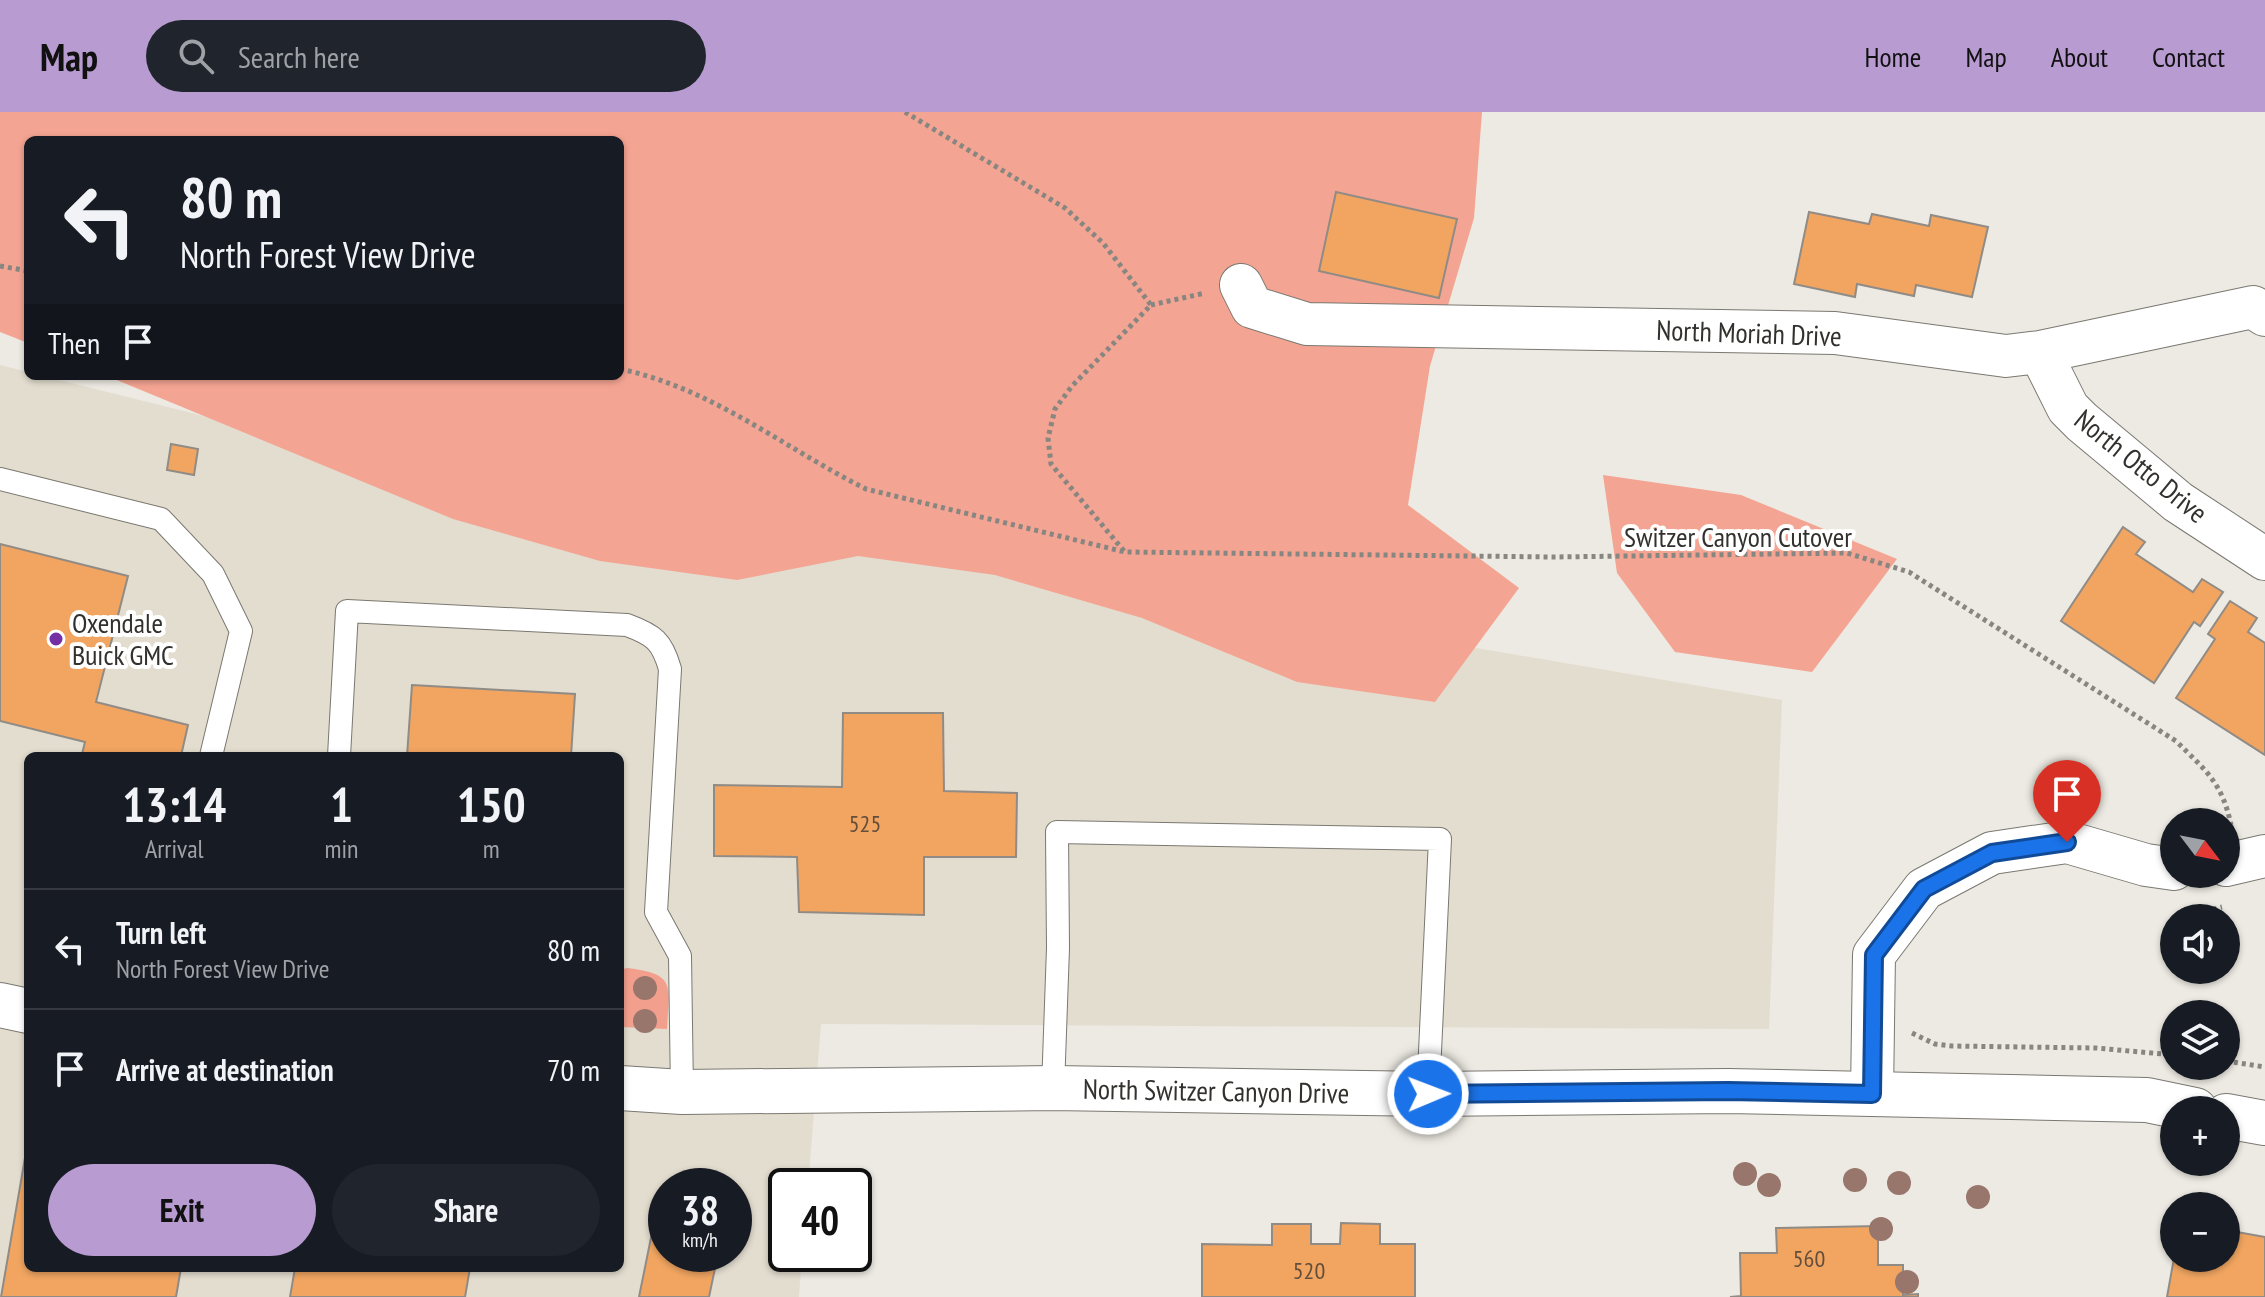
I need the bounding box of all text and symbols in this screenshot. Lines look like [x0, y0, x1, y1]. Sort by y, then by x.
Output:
search box [146, 20, 706, 92]
text: Map [40, 32, 98, 81]
icon: search [174, 34, 218, 78]
text: Search here [238, 37, 360, 76]
text: Home [1865, 38, 1921, 75]
text: Map [1965, 38, 2007, 75]
text: About [2051, 38, 2108, 75]
text: Contact [2152, 38, 2225, 75]
text: 80 m [180, 161, 282, 233]
icon: left [48, 168, 152, 272]
text: North Forest View Drive [180, 231, 476, 278]
street label: North Moriah Drive [1656, 311, 1842, 354]
icon: arrive [116, 320, 160, 364]
text: Then [48, 323, 100, 362]
street label: North Otto Drive [2067, 401, 2215, 531]
street label: Switzer Canyon Cutover [1624, 518, 1852, 555]
place label: Oxendale Buick GMC [72, 604, 174, 673]
marker: Oxendale Buick GMC [47, 630, 65, 648]
pin [2033, 760, 2101, 842]
icon: arrive [2045, 772, 2089, 816]
text: 13:14 [122, 773, 226, 835]
text: 1 [330, 773, 353, 835]
text: 150 [457, 773, 526, 835]
house number: 525 [849, 808, 881, 839]
north arrow [2160, 808, 2240, 888]
map controls [2160, 808, 2240, 1272]
text: Arrival [145, 832, 204, 865]
text: min [324, 832, 358, 865]
text: m [483, 832, 500, 865]
button: sound [2160, 904, 2240, 984]
text: Turn left [116, 913, 206, 952]
icon: left [48, 927, 92, 971]
text: 80 m [547, 930, 600, 969]
text: North Forest View Drive [116, 952, 330, 985]
button: layers [2160, 1000, 2240, 1080]
icon: arrive [48, 1047, 92, 1091]
text: Arrive at destination [116, 1050, 334, 1089]
text: 70 m [547, 1050, 600, 1089]
position arrow [1386, 1052, 1470, 1136]
street label: North Switzer Canyon Drive [1083, 1070, 1349, 1111]
button: + [2160, 1096, 2240, 1176]
button: Exit [48, 1164, 316, 1256]
button: Share [332, 1164, 600, 1256]
speed limit sign: 40 [768, 1168, 872, 1272]
text: 38 [681, 1184, 719, 1236]
button: − [2160, 1192, 2240, 1272]
text: km/h [682, 1227, 718, 1253]
house number: 560 [1793, 1243, 1825, 1274]
house number: 520 [1293, 1255, 1325, 1286]

